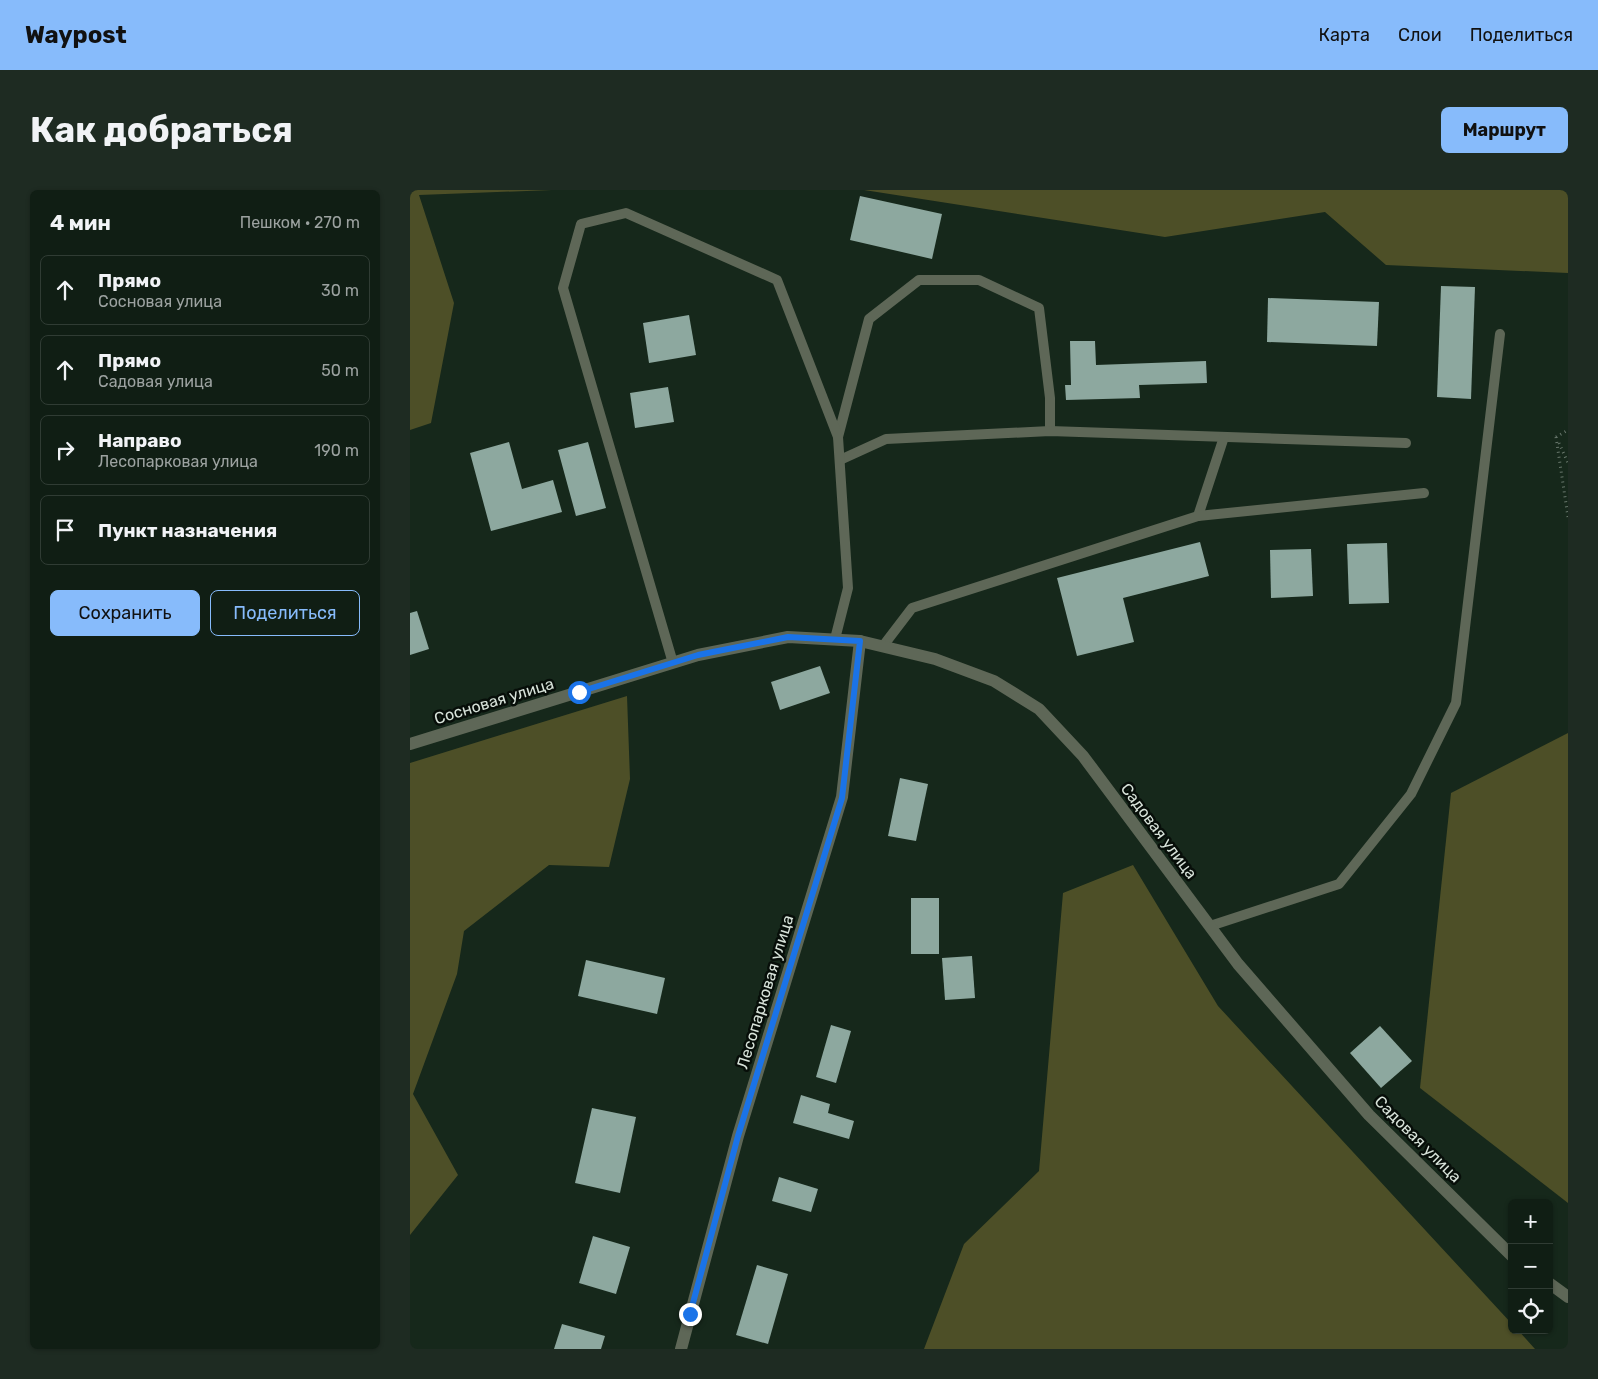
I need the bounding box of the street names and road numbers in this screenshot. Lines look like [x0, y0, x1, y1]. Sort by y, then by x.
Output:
street label: Сосновая улица [432, 674, 556, 728]
street label: Садовая улица [1117, 779, 1201, 883]
street label: Лесопарковая улица [733, 913, 797, 1071]
street label: Садовая улица [1371, 1092, 1465, 1186]

